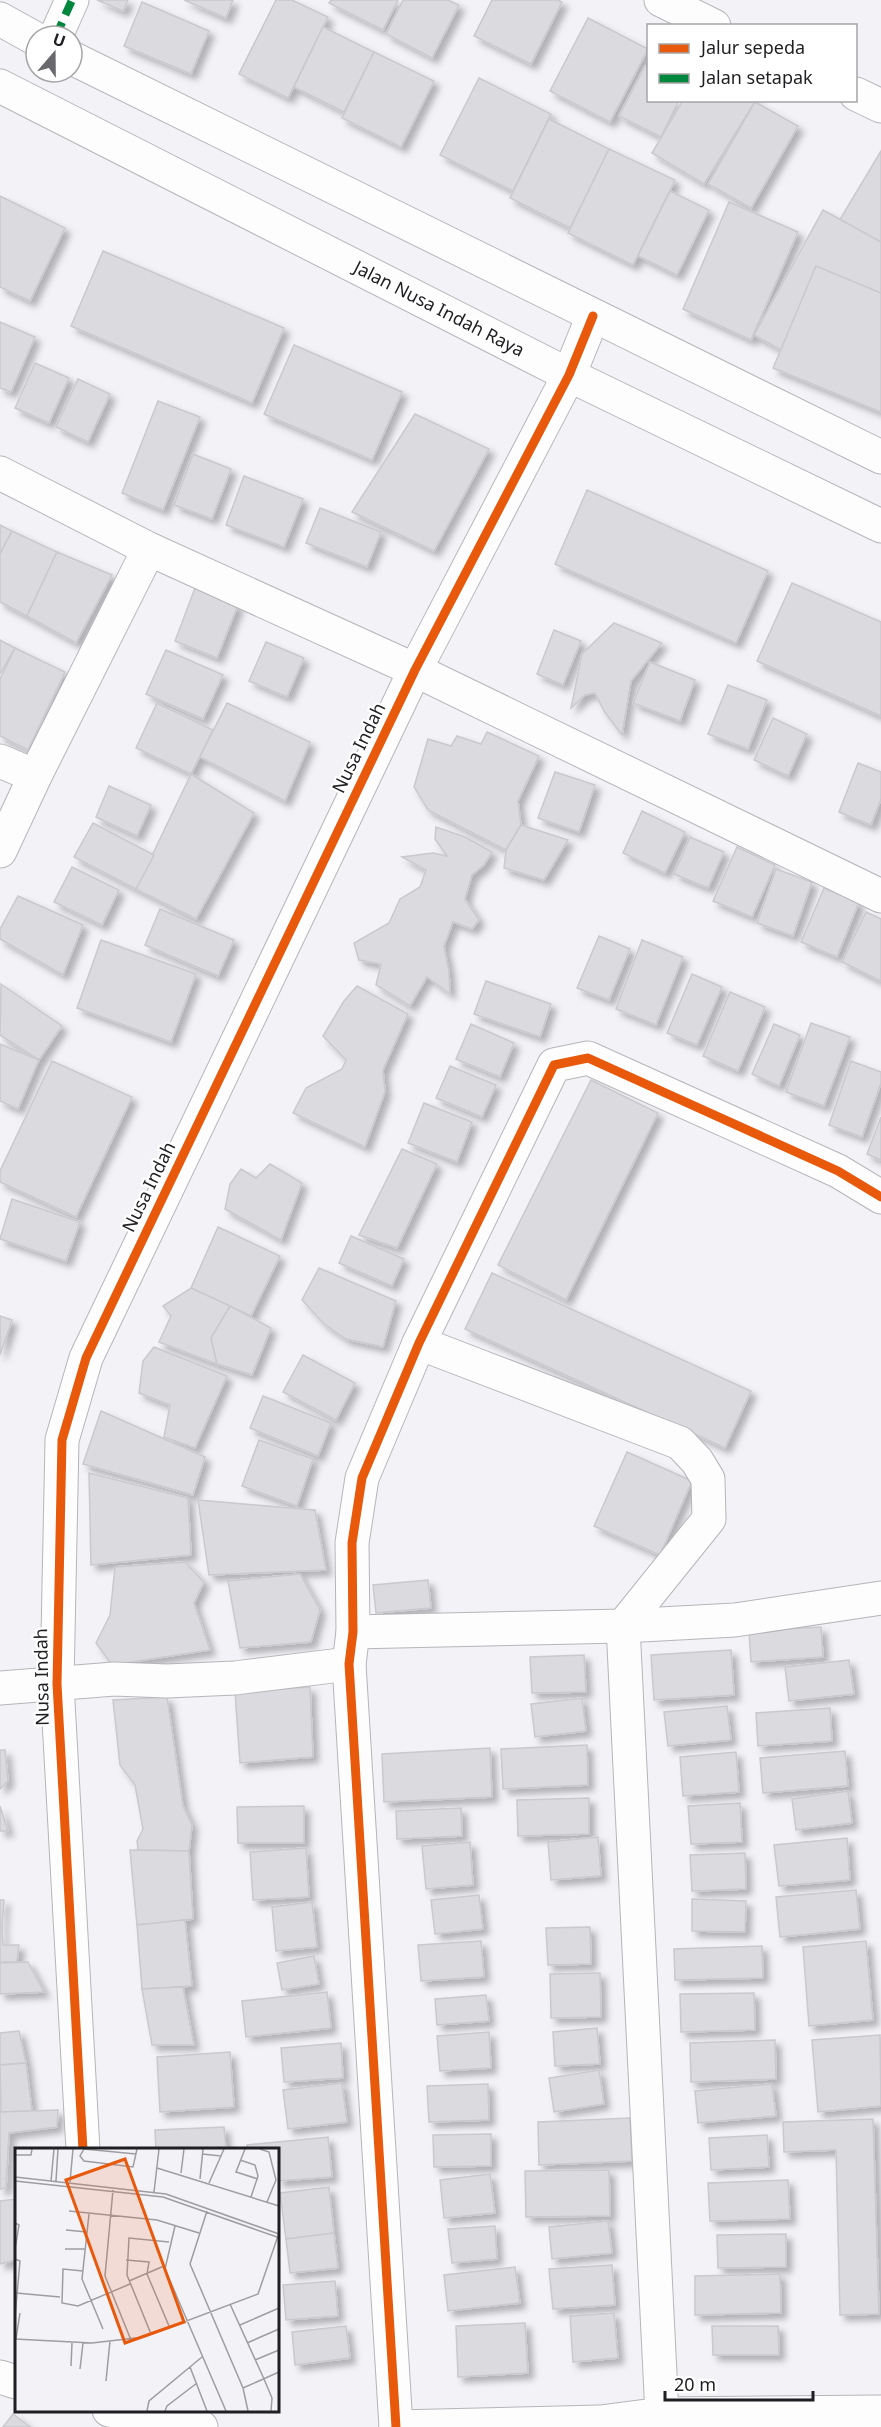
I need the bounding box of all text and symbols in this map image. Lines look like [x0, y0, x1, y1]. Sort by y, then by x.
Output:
north arrow [24, 24, 84, 84]
legend [647, 24, 857, 102]
text: U [50, 27, 69, 52]
text: Jalur sepeda [699, 35, 805, 59]
text: Jalan setapak [699, 65, 813, 89]
street label: Jalan Nusa Indah Raya [348, 254, 529, 362]
street label: Nusa Indah [326, 698, 390, 797]
street label: Nusa Indah [116, 1137, 180, 1236]
street label: Nusa Indah [28, 1628, 54, 1726]
inset map [15, 2148, 279, 2412]
scale bar [665, 2364, 814, 2402]
text: 20 m [674, 2372, 716, 2396]

